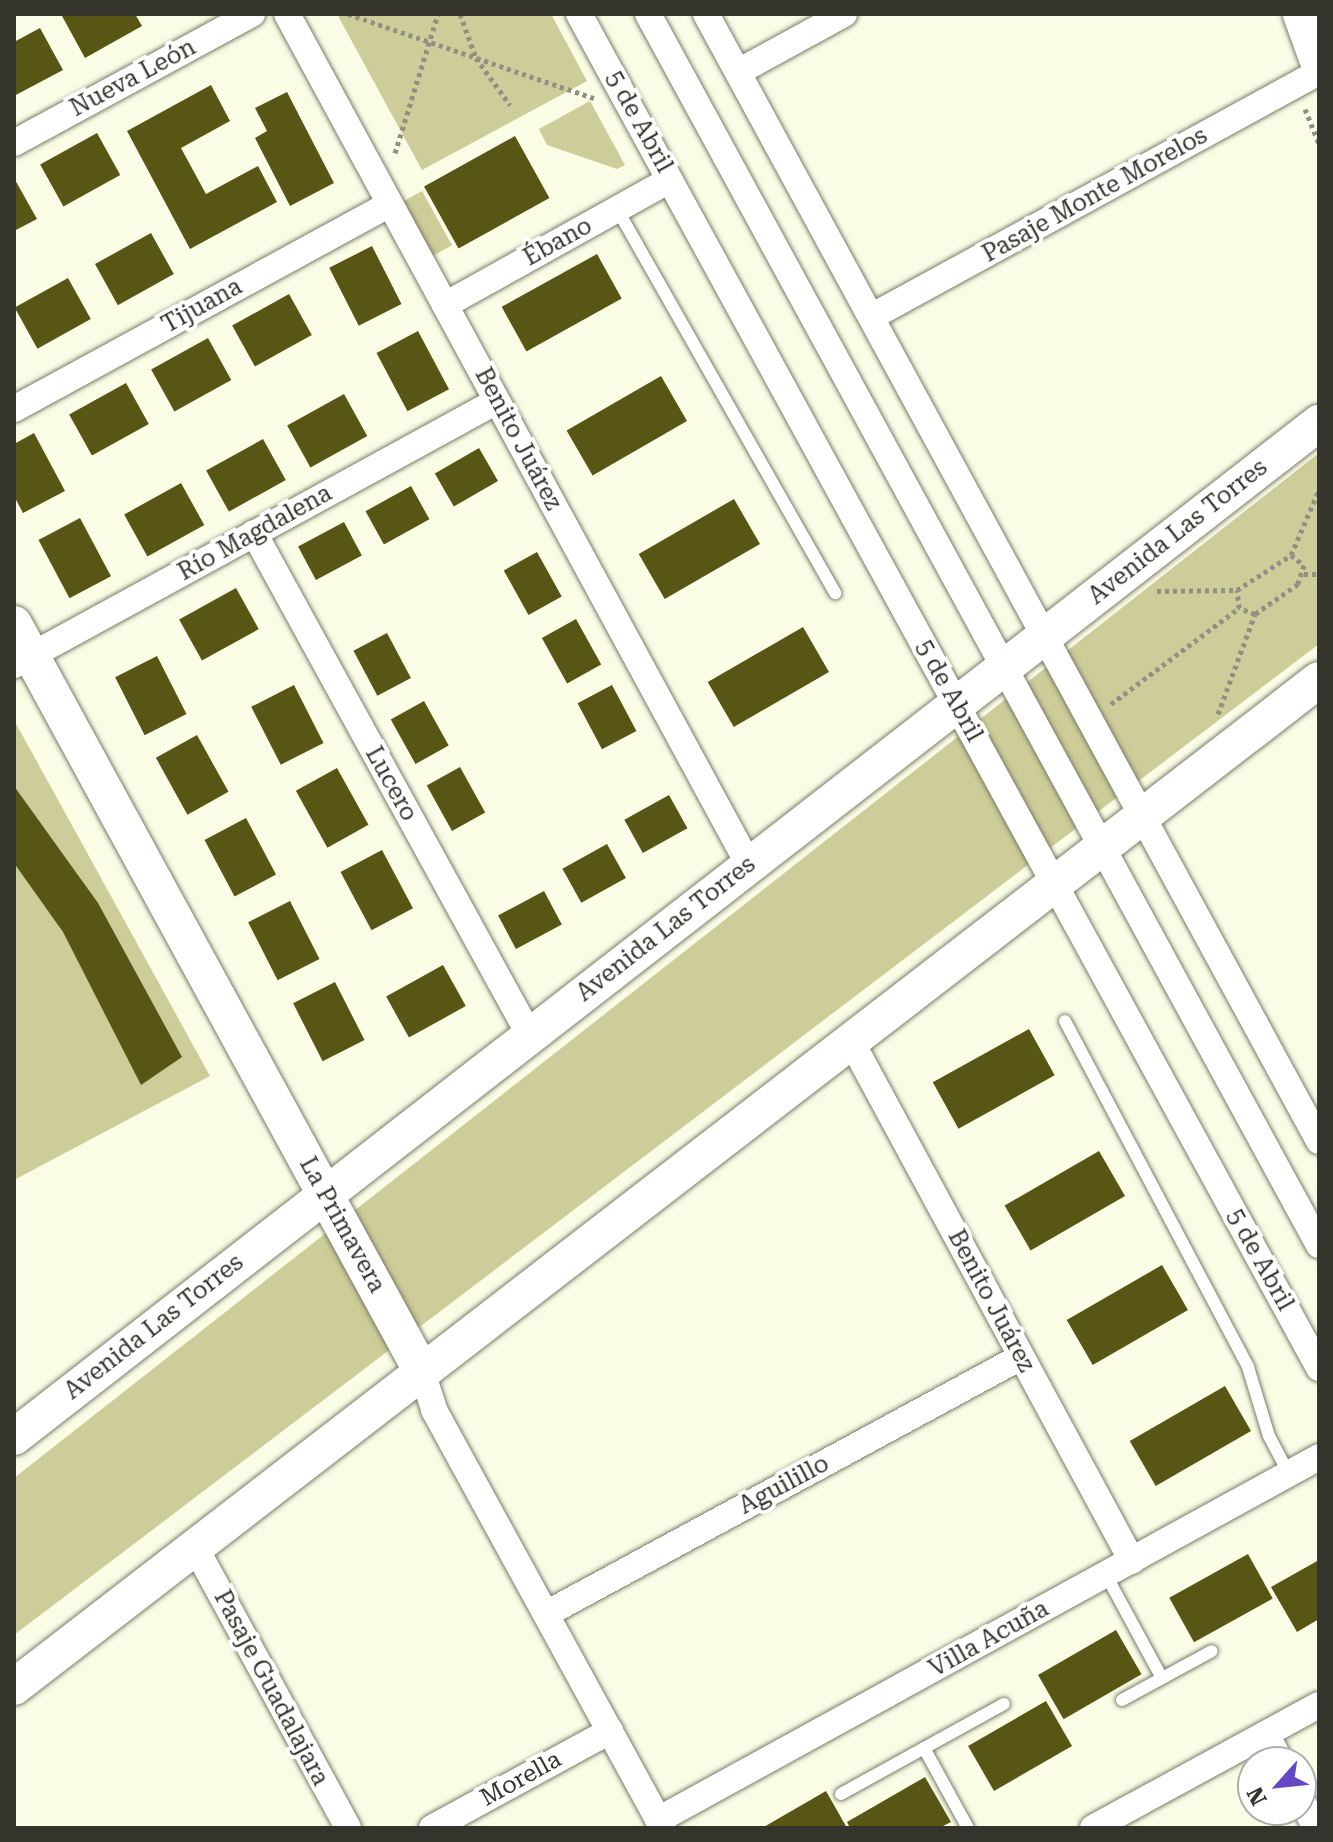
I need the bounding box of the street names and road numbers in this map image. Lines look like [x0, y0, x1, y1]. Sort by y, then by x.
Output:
street label: Nueva León [65, 33, 201, 123]
street label: 5 de Abril [599, 66, 679, 178]
street label: Pasaje Monte Morelos [977, 121, 1213, 269]
street label: Ébano [519, 212, 597, 272]
street label: Tijuana [157, 272, 247, 340]
street label: Benito Juárez [468, 363, 568, 515]
street label: Avenida Las Torres [1083, 453, 1273, 611]
street label: Río Magdalena [173, 479, 337, 587]
street label: 5 de Abril [909, 635, 989, 747]
street label: Lucero [359, 742, 423, 826]
street label: Avenida Las Torres [571, 850, 761, 1008]
street label: La Primavera [293, 1152, 391, 1298]
street label: 5 de Abril [1220, 1204, 1300, 1316]
street label: Benito Juárez [941, 1225, 1041, 1377]
street label: Avenida Las Torres [59, 1248, 249, 1406]
street label: Aguilillo [734, 1449, 834, 1521]
street label: Pasaje Guadalajara [207, 1585, 335, 1791]
street label: Villa Acuña [924, 1594, 1054, 1684]
street label: Morella [476, 1745, 566, 1813]

